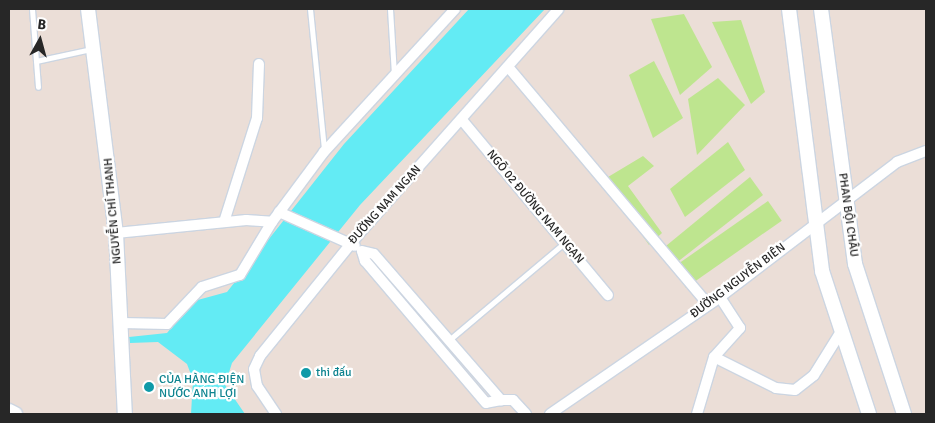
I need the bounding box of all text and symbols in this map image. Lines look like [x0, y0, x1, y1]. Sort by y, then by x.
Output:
north arrow [15, 15, 65, 65]
text: B [37, 16, 47, 34]
street label: NGÕ 02 ĐƯỜNG NAM NGẠN [483, 147, 587, 267]
street label: NGUYỄN CHÍ THANH [101, 157, 125, 265]
street label: ĐƯỜNG NAM NGẠN [346, 162, 424, 248]
street label: PHAN BỘI CHÂU [835, 172, 861, 258]
street label: ĐƯỜNG NGUYỄN BIÊN [687, 240, 789, 322]
place label: thi đấu [316, 366, 352, 380]
marker: thi đấu [300, 367, 312, 379]
place label: CỦA HÀNG ĐIỆN NƯỚC ANH LỢI [159, 373, 244, 401]
marker: CỦA HÀNG ĐIỆN NƯỚC ANH LỢI [143, 381, 155, 393]

